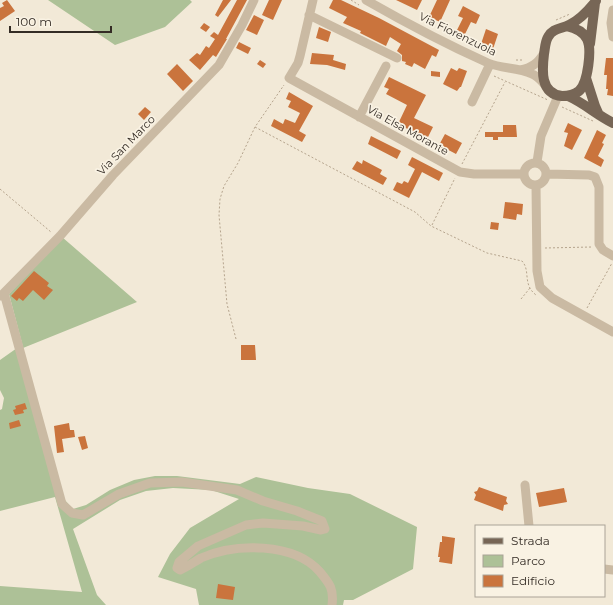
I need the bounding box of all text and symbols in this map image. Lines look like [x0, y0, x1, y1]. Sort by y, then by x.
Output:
scale bar [10, 8, 111, 34]
street label: Via Fiorenzuola [417, 9, 499, 59]
text: 100 m [16, 14, 52, 29]
street label: Via Elsa Morante [365, 102, 452, 158]
street label: Via San Marco [94, 112, 158, 178]
legend [475, 525, 605, 597]
text: Strada [511, 533, 550, 548]
text: Parco [511, 553, 545, 568]
text: Edificio [511, 573, 555, 588]

